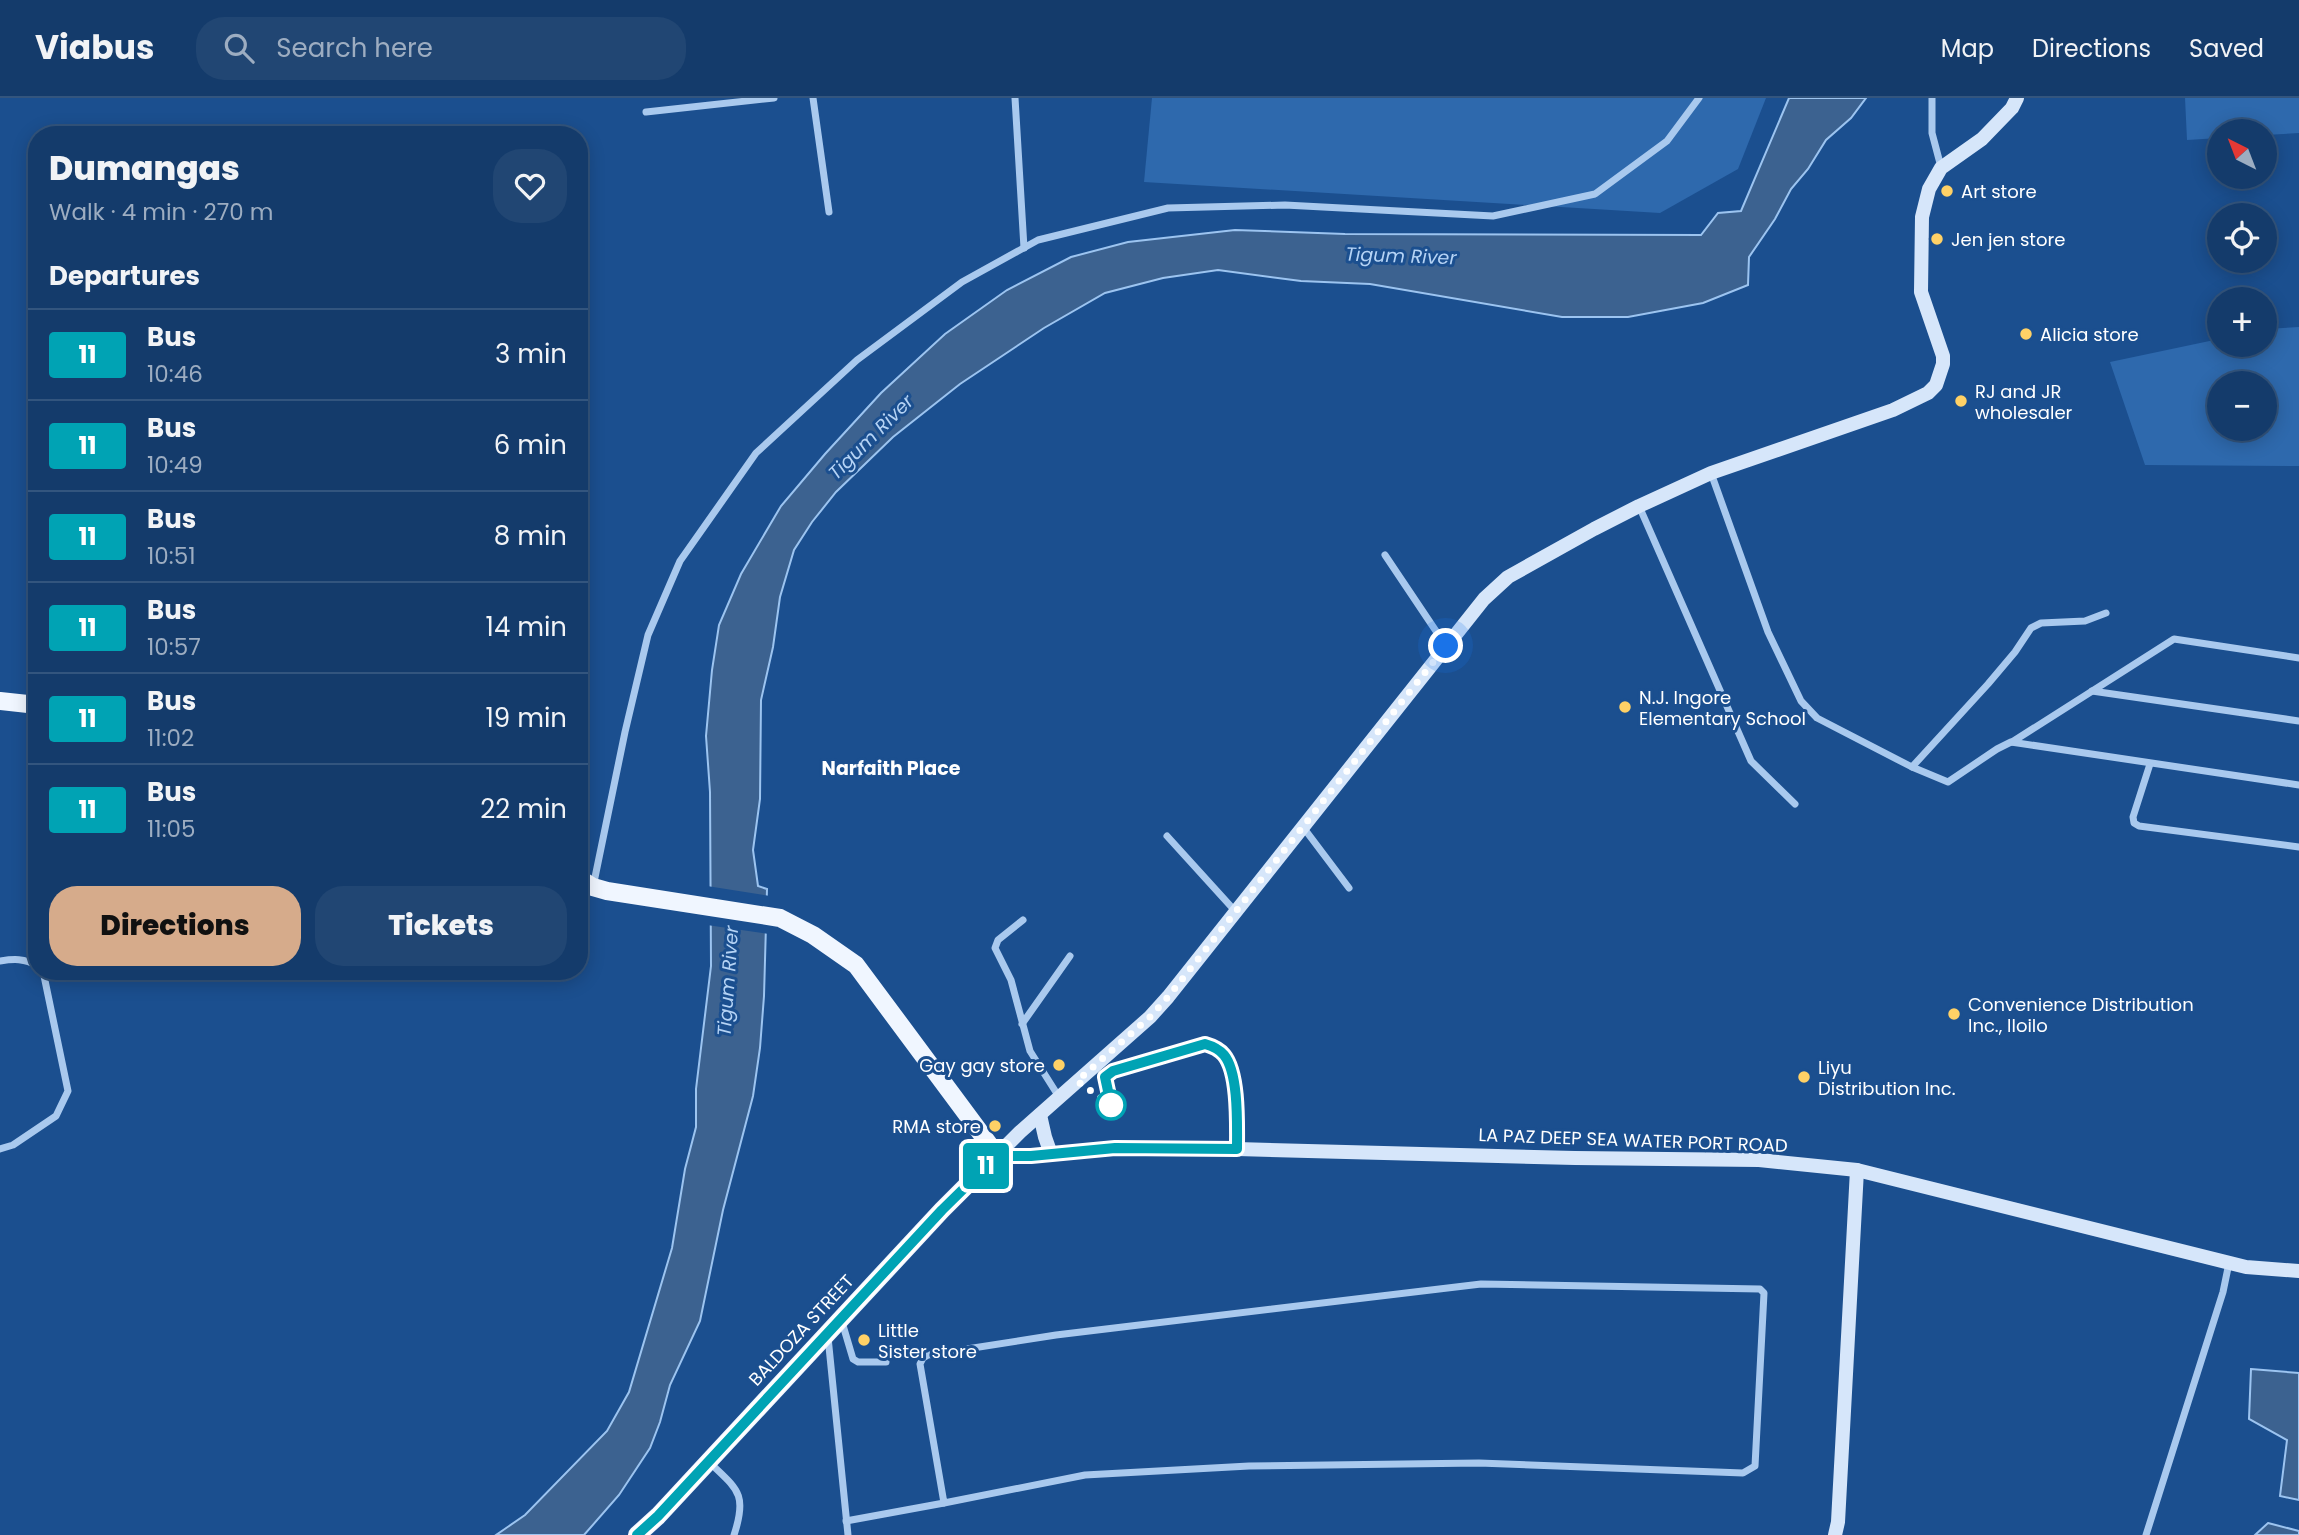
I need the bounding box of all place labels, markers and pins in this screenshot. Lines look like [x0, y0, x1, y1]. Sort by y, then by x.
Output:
place label: Art store [1961, 179, 2037, 204]
marker: Art store [1939, 183, 1955, 199]
place label: Jen jen store [1951, 227, 2065, 252]
marker: Jen jen store [1929, 231, 1945, 247]
place label: Alicia store [2040, 322, 2139, 347]
marker: Alicia store [2018, 326, 2034, 342]
place label: RJ and JR wholesaler [1975, 379, 2073, 425]
marker: RJ and JR wholesaler [1953, 393, 1969, 409]
place label: N.J. Ingore Elementary School [1639, 685, 1806, 731]
marker: N.J. Ingore Elementary School [1617, 699, 1633, 715]
place label: Convenience Distribution Inc., Iloilo [1968, 992, 2194, 1038]
marker: Convenience Distribution Inc., Iloilo [1946, 1006, 1962, 1022]
place label: Gay gay store [919, 1053, 1045, 1078]
place label: Liyu Distribution Inc. [1818, 1055, 1955, 1101]
marker: Gay gay store [1051, 1057, 1067, 1073]
marker: Liyu Distribution Inc. [1796, 1069, 1812, 1085]
unlabelled marker [1096, 1090, 1126, 1120]
place label: RMA store [892, 1114, 981, 1139]
marker: RMA store [987, 1118, 1003, 1134]
place label: Little Sister store [878, 1318, 977, 1364]
marker: Little Sister store [856, 1332, 872, 1348]

